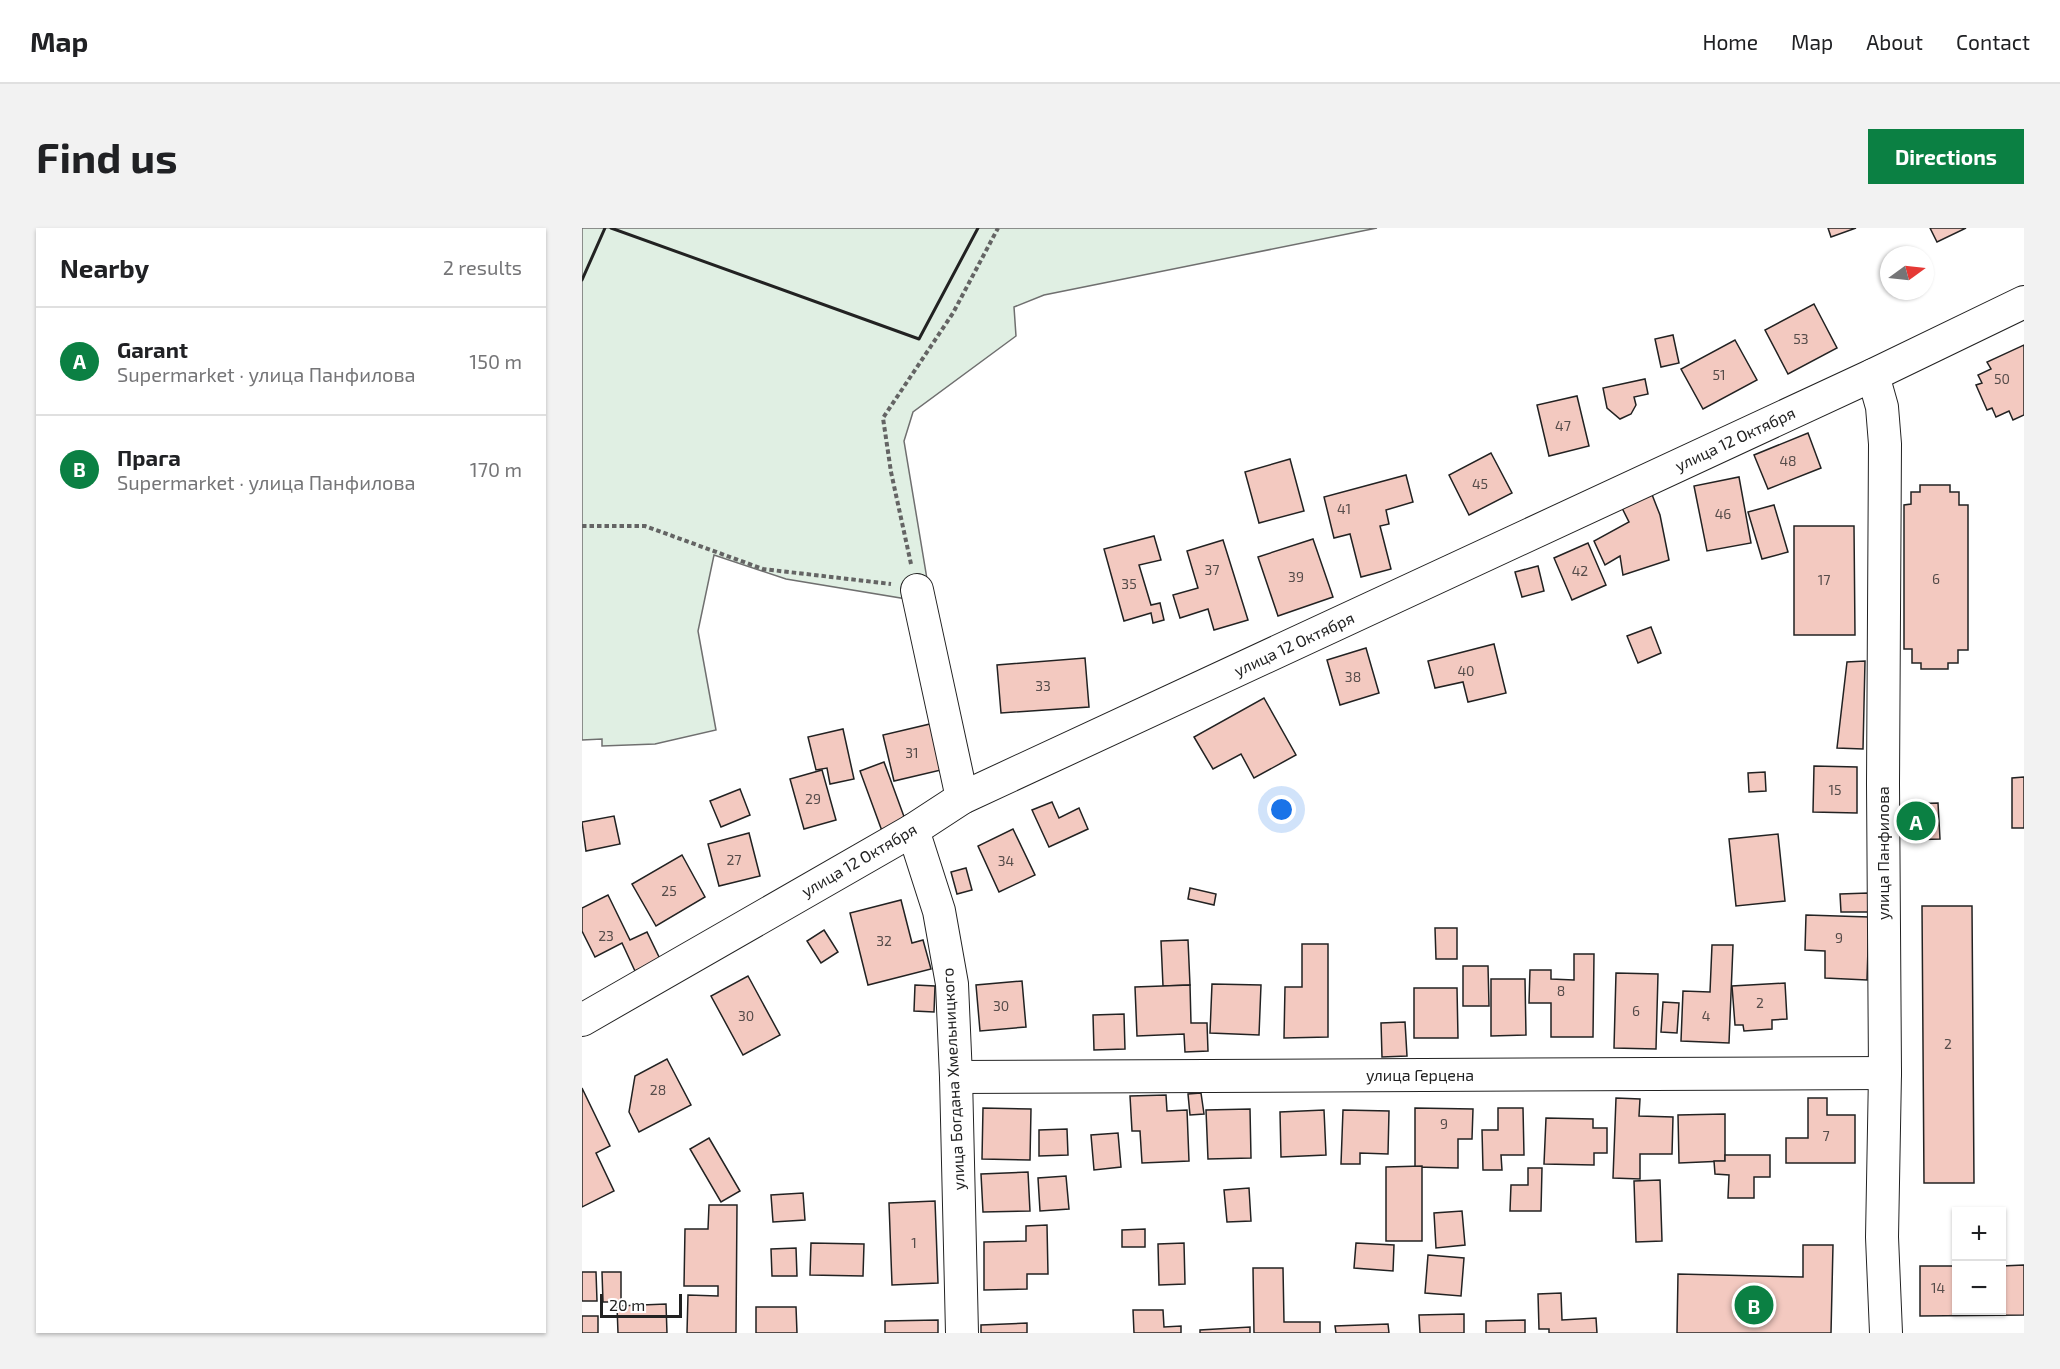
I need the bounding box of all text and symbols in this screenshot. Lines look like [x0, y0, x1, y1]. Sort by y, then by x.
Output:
text: Map [30, 24, 88, 58]
text: Home [1702, 29, 1758, 54]
text: Map [1791, 29, 1833, 54]
text: About [1866, 29, 1923, 54]
text: Contact [1956, 29, 2030, 54]
button: Directions [1868, 129, 2024, 184]
text: Find us [36, 131, 178, 181]
north arrow [1880, 246, 1934, 300]
text: Nearby [60, 252, 149, 283]
text: 2 results [443, 255, 522, 279]
house number: 53 [1793, 330, 1809, 347]
text: Garant [117, 336, 188, 362]
text: A [73, 349, 86, 373]
text: 150 m [469, 349, 522, 373]
text: Supermarket · улица Панфилова [117, 362, 416, 386]
house number: 51 [1712, 366, 1726, 383]
house number: 50 [1994, 370, 2010, 387]
street label: улица 12 Октября [1672, 402, 1798, 476]
house number: 47 [1555, 417, 1571, 434]
text: Прага [117, 444, 181, 470]
house number: 48 [1779, 452, 1797, 469]
text: B [73, 457, 86, 481]
text: 170 m [470, 457, 522, 481]
text: Supermarket · улица Панфилова [117, 470, 416, 494]
house number: 45 [1472, 475, 1488, 492]
house number: 41 [1337, 500, 1351, 517]
house number: 46 [1715, 505, 1731, 522]
house number: 37 [1205, 561, 1219, 578]
house number: 42 [1572, 562, 1588, 579]
house number: 39 [1288, 568, 1304, 585]
house number: 6 [1932, 570, 1940, 587]
house number: 17 [1818, 571, 1830, 588]
house number: 35 [1121, 575, 1137, 592]
street label: улица 12 Октября [1231, 607, 1357, 681]
house number: 40 [1457, 662, 1475, 679]
house number: 38 [1345, 668, 1361, 685]
house number: 33 [1035, 677, 1051, 694]
house number: 31 [905, 744, 919, 761]
house number: 15 [1828, 781, 1842, 798]
street label: улица Панфилова [1873, 786, 1893, 920]
house number: 29 [805, 790, 821, 807]
your location [1267, 795, 1296, 824]
pin: A [1896, 798, 1936, 844]
street label: улица 12 Октября [798, 819, 920, 901]
house number: 27 [726, 851, 742, 868]
house number: 34 [998, 852, 1014, 869]
house number: 25 [661, 882, 677, 899]
house number: 23 [598, 927, 614, 944]
house number: 9 [1835, 929, 1843, 946]
house number: 32 [876, 932, 892, 949]
street label: улица Богдана Хмельницкого [937, 967, 969, 1191]
house number: 8 [1557, 982, 1565, 999]
house number: 2 [1756, 994, 1764, 1011]
house number: 30 [993, 997, 1009, 1014]
house number: 6 [1632, 1002, 1640, 1019]
house number: 30 [738, 1007, 754, 1024]
house number: 4 [1702, 1007, 1710, 1024]
house number: 2 [1944, 1035, 1952, 1052]
street label: улица Герцена [1366, 1065, 1474, 1085]
house number: 28 [650, 1081, 666, 1098]
house number: 9 [1440, 1115, 1448, 1132]
house number: 7 [1822, 1127, 1830, 1144]
map controls [1952, 1207, 2006, 1315]
button: + [1952, 1207, 2006, 1261]
house number: 1 [911, 1234, 917, 1251]
button: − [1952, 1261, 2006, 1315]
house number: 14 [1931, 1279, 1945, 1296]
pin: B [1734, 1282, 1774, 1328]
scale bar [600, 1291, 682, 1318]
text: 20 m [609, 1295, 645, 1314]

